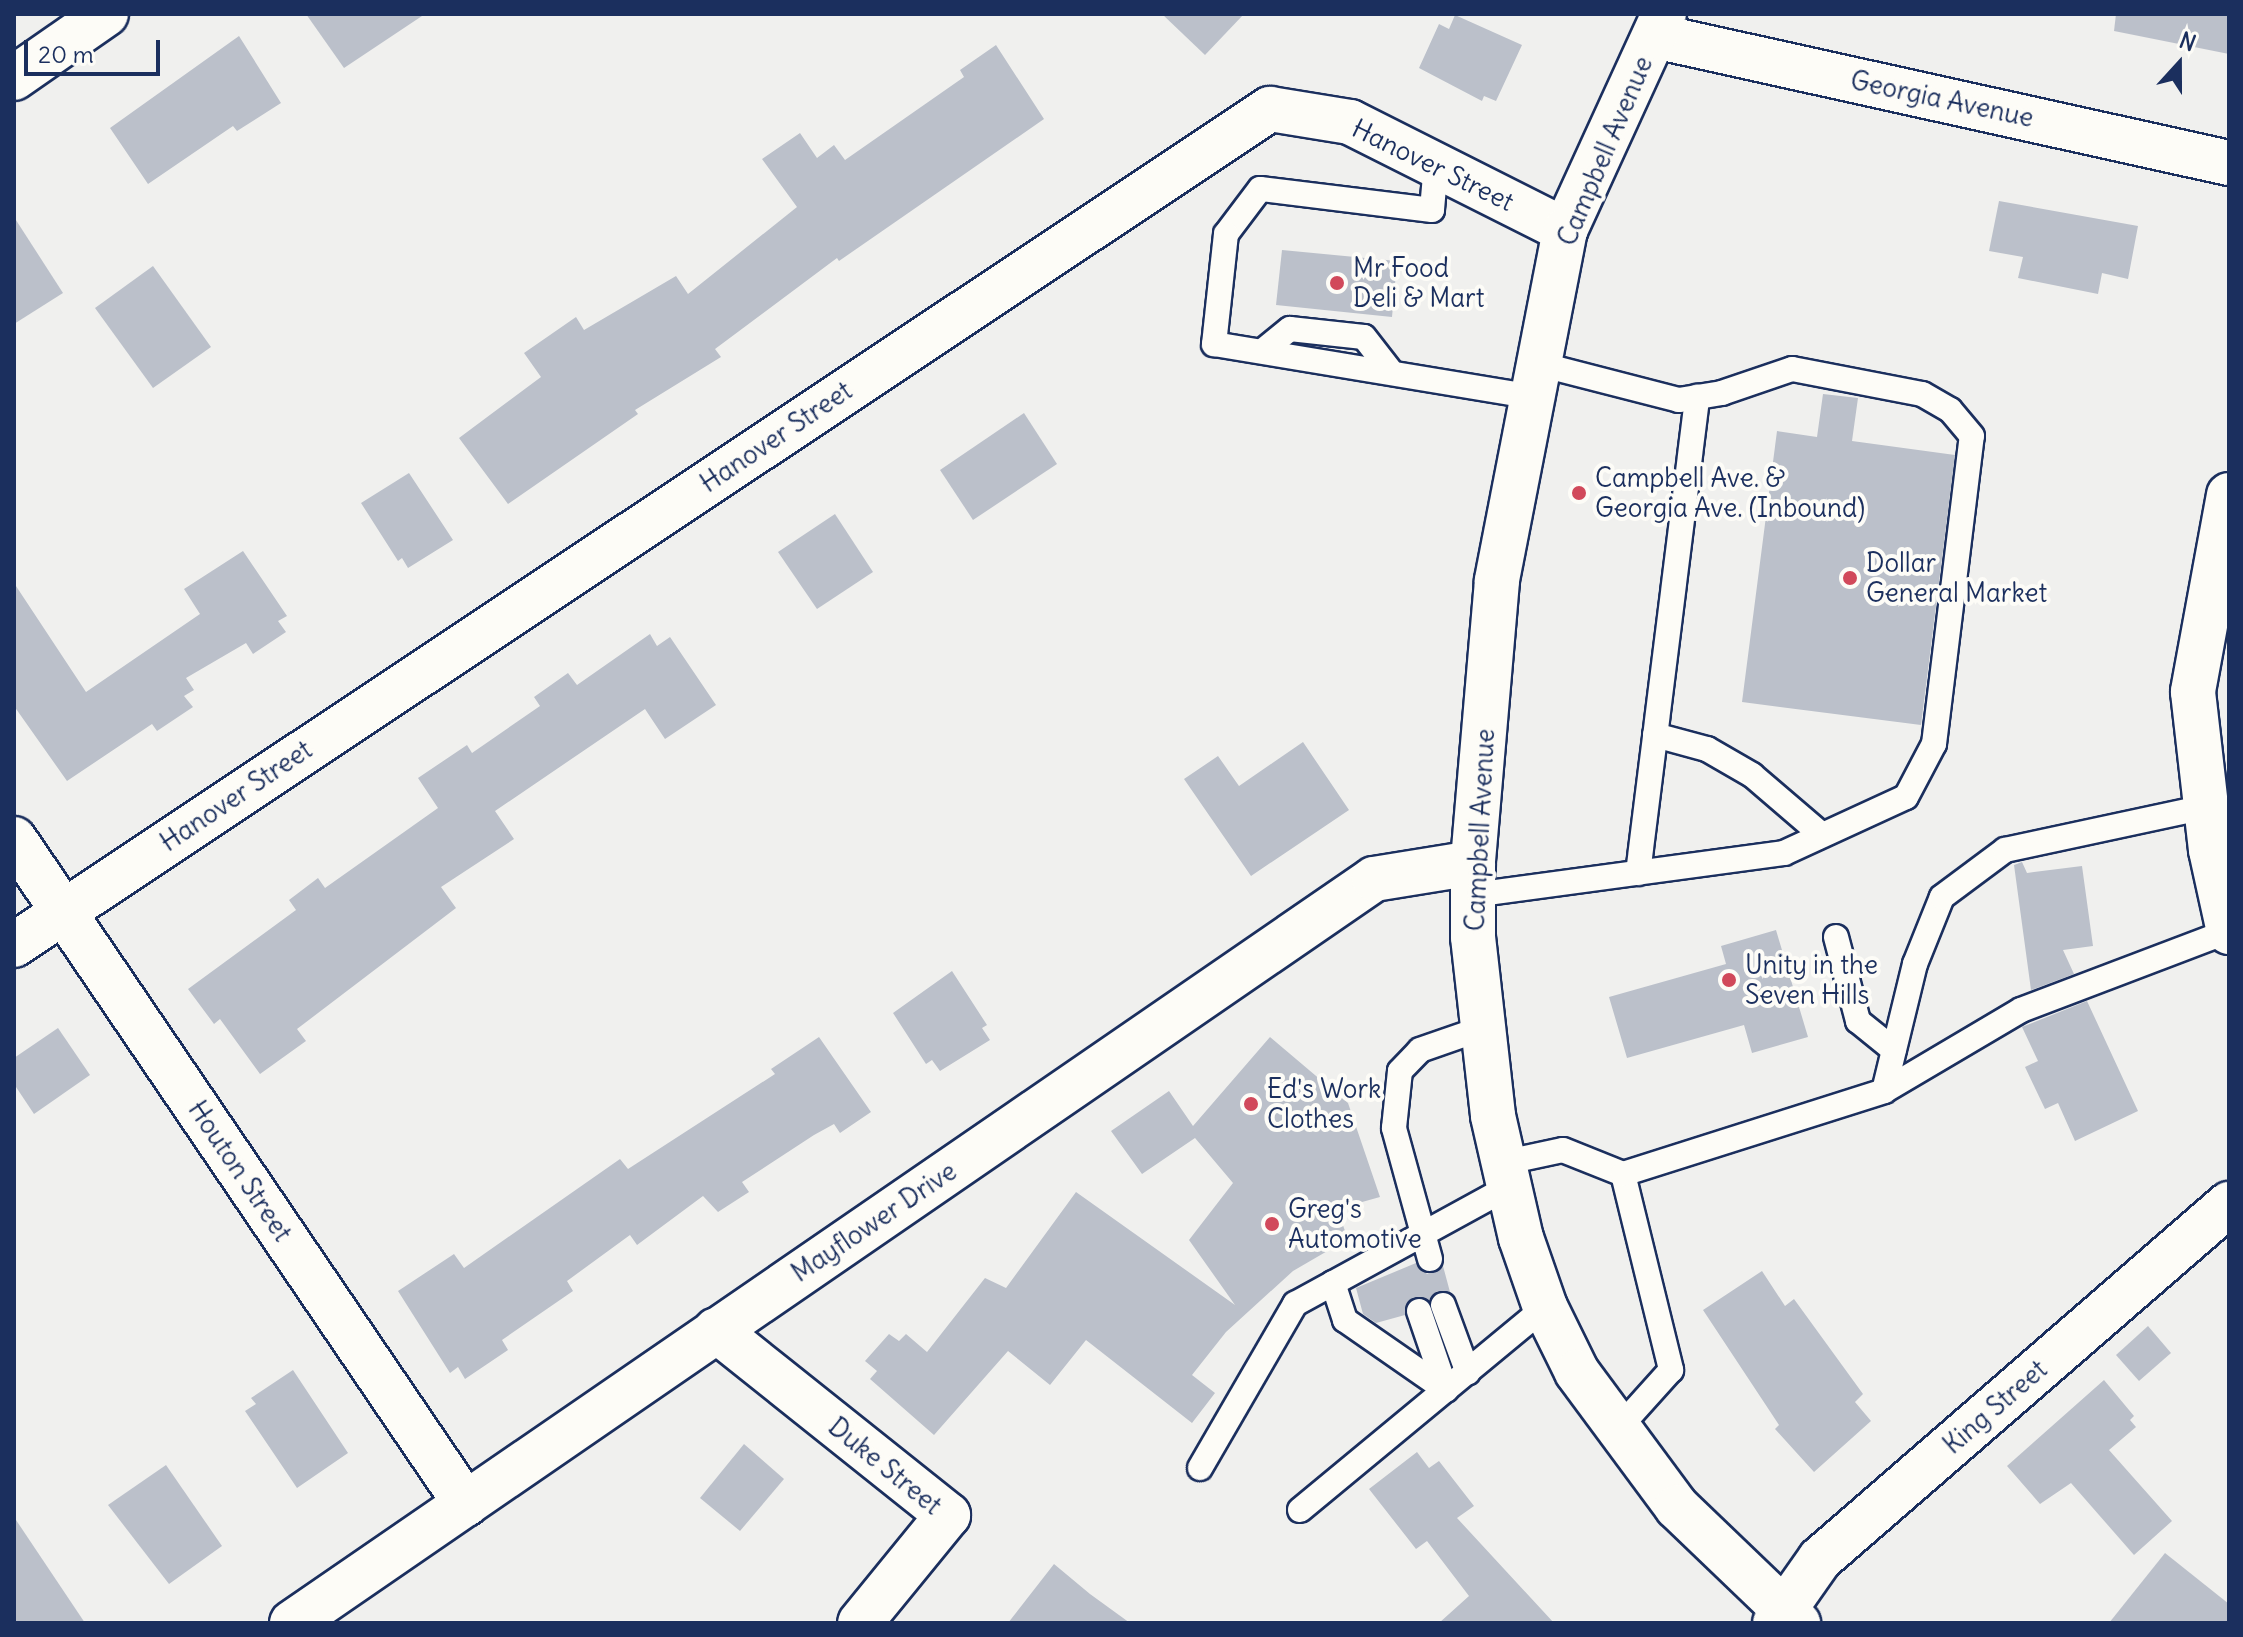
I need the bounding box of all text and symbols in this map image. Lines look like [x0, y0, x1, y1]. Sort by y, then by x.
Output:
scale bar [28, 24, 164, 74]
north arrow [2139, 24, 2219, 104]
text: N [2175, 26, 2200, 57]
text: 20 m [38, 39, 94, 69]
street label: Campbell Avenue [1551, 52, 1659, 250]
street label: Georgia Avenue [1848, 64, 2036, 134]
street label: Hanover Street [1347, 112, 1519, 218]
place label: Mr Food Deli & Mart [1353, 252, 1484, 314]
marker: Mr Food Deli & Mart [1328, 274, 1346, 292]
street label: Hanover Street [694, 375, 858, 499]
place label: Campbell Ave. & Georgia Ave. (Inbound) [1595, 462, 1865, 524]
marker: Campbell Ave. & Georgia Ave. (Inbound) [1570, 484, 1588, 502]
place label: Dollar General Market [1866, 547, 2047, 608]
marker: Dollar General Market [1841, 569, 1859, 587]
street label: Campbell Avenue [1459, 728, 1501, 932]
street label: Hanover Street [154, 734, 318, 858]
place label: Unity in the Seven Hills [1745, 949, 1878, 1010]
marker: Unity in the Seven Hills [1720, 971, 1738, 989]
place label: Ed's Work Clothes [1267, 1073, 1381, 1134]
street label: Houton Street [182, 1095, 298, 1247]
marker: Ed's Work Clothes [1242, 1095, 1260, 1113]
street label: Mayflower Drive [786, 1155, 962, 1289]
place label: Greg's Automotive [1288, 1193, 1422, 1254]
marker: Greg's Automotive [1263, 1215, 1281, 1233]
street label: King Street [1937, 1354, 2053, 1460]
street label: Duke Street [822, 1411, 948, 1521]

